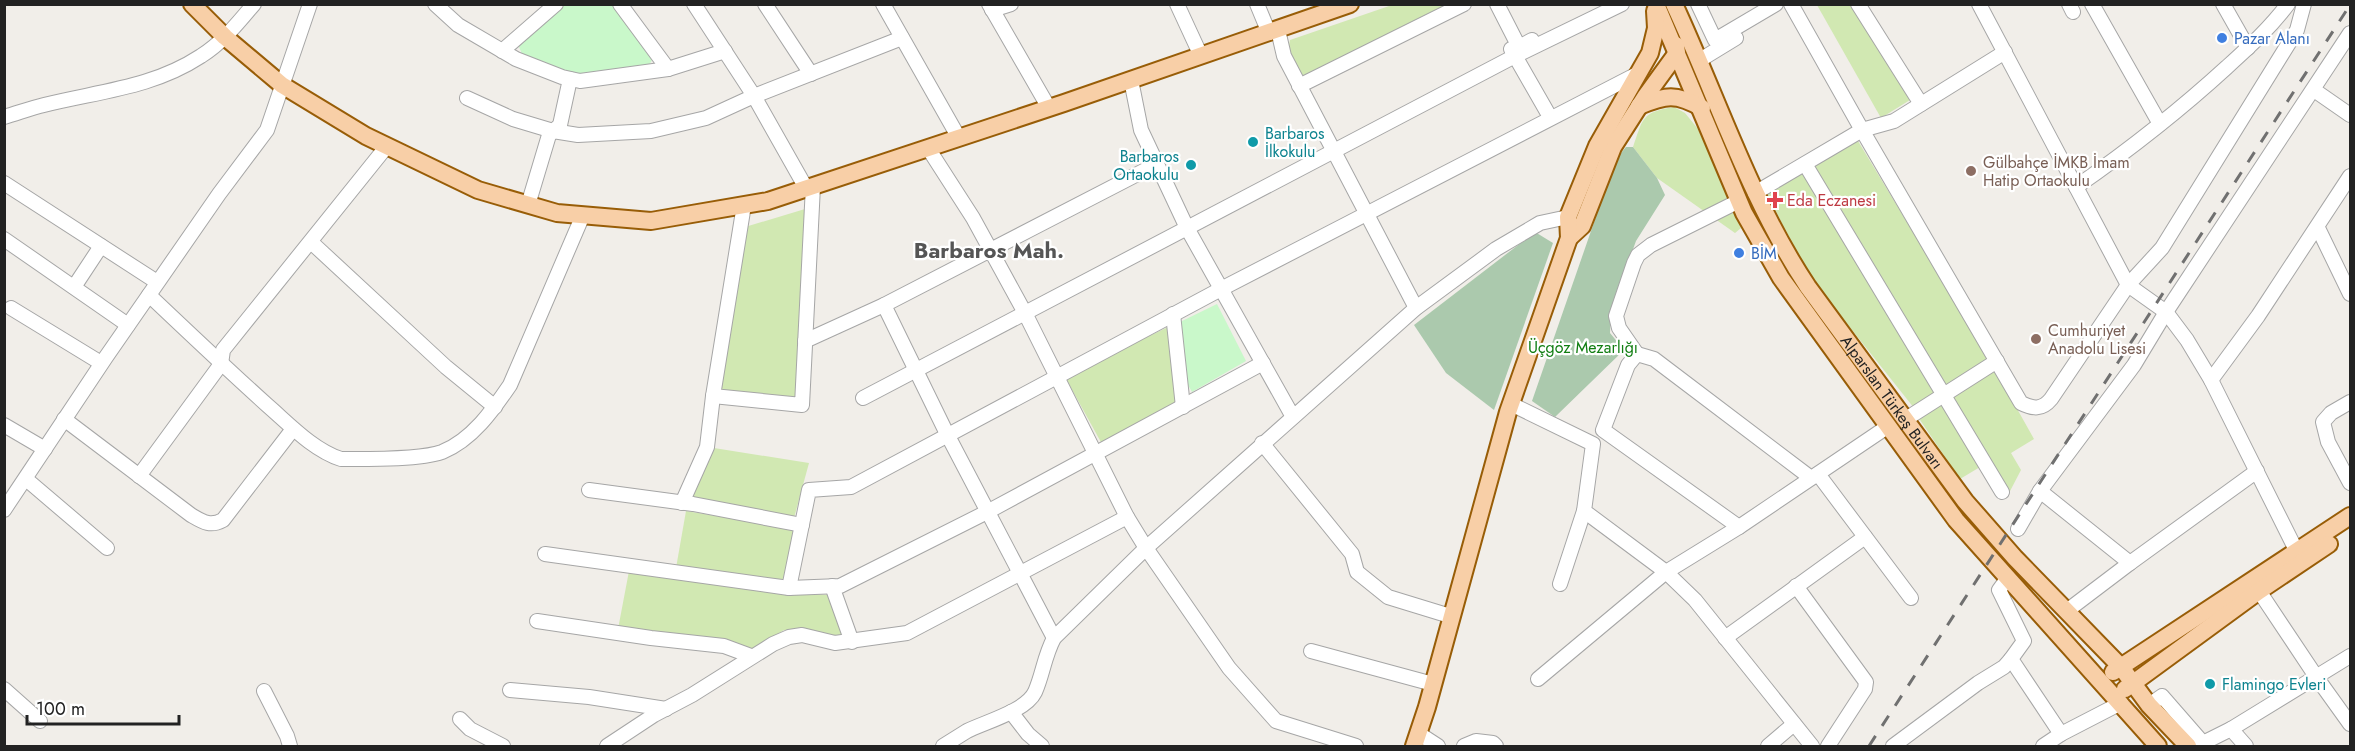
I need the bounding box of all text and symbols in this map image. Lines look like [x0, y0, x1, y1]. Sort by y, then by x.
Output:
place label: Pazar Alanı [2234, 27, 2310, 50]
marker: Pazar Alanı [2215, 31, 2229, 45]
place label: Barbaros İlkokulu [1265, 122, 1324, 163]
marker: Barbaros İlkokulu [1246, 135, 1260, 149]
place label: Barbaros Ortaokulu [1113, 145, 1179, 186]
place label: Gülbahçe İMKB İmam Hatip Ortaokulu [1983, 151, 2130, 192]
marker: Barbaros Ortaokulu [1184, 158, 1198, 172]
marker: Gülbahçe İMKB İmam Hatip Ortaokulu [1964, 164, 1978, 178]
place label: Eda Eczanesi [1787, 189, 1876, 212]
marker: Eda Eczanesi [1768, 193, 1782, 207]
district label: Barbaros Mah. [914, 234, 1064, 266]
place label: BİM [1751, 242, 1777, 265]
marker: BİM [1732, 246, 1746, 260]
place label: Cumhuriyet Anadolu Lisesi [2048, 319, 2146, 360]
street label: Alparslan Türkeş Bulvarı [1835, 331, 1949, 474]
marker: Cumhuriyet Anadolu Lisesi [2029, 332, 2043, 346]
park label: Üçgöz Mezarlığı [1528, 336, 1638, 359]
place label: Flamingo Evleri [2222, 673, 2326, 696]
marker: Flamingo Evleri [2203, 677, 2217, 691]
scale bar [27, 688, 178, 726]
text: 100 m [36, 696, 85, 722]

